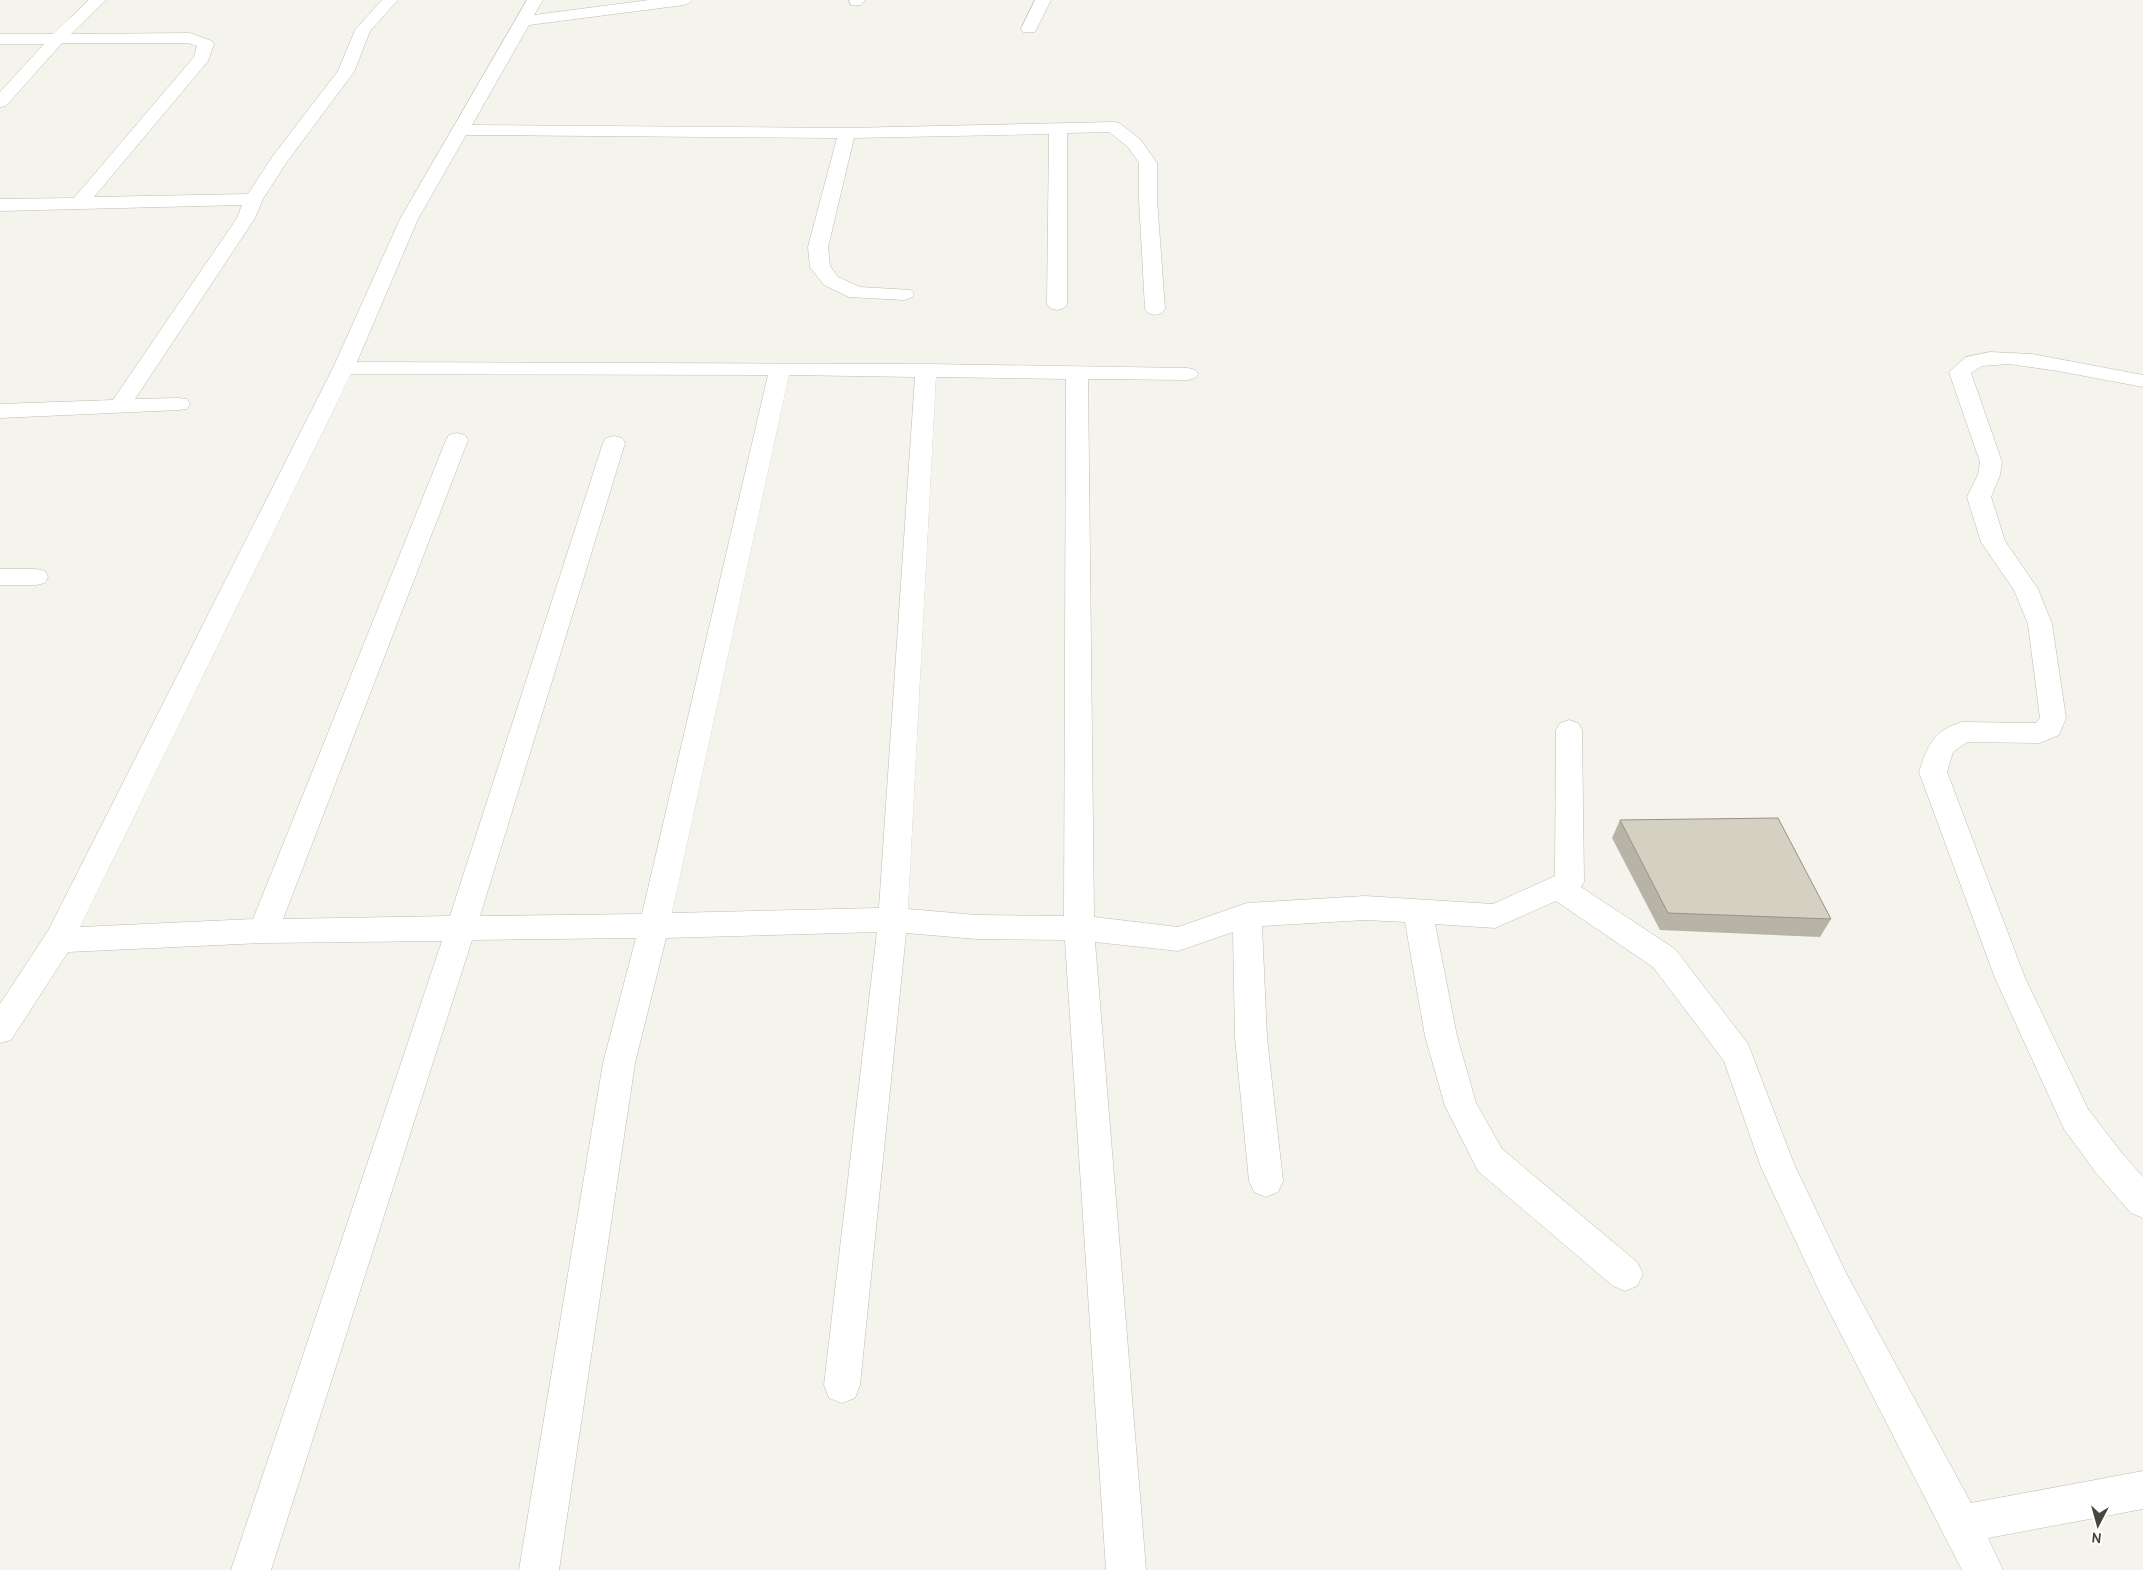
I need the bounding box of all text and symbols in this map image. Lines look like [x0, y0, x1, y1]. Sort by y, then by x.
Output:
north arrow [2073, 1500, 2123, 1550]
text: N [2091, 1528, 2103, 1547]

